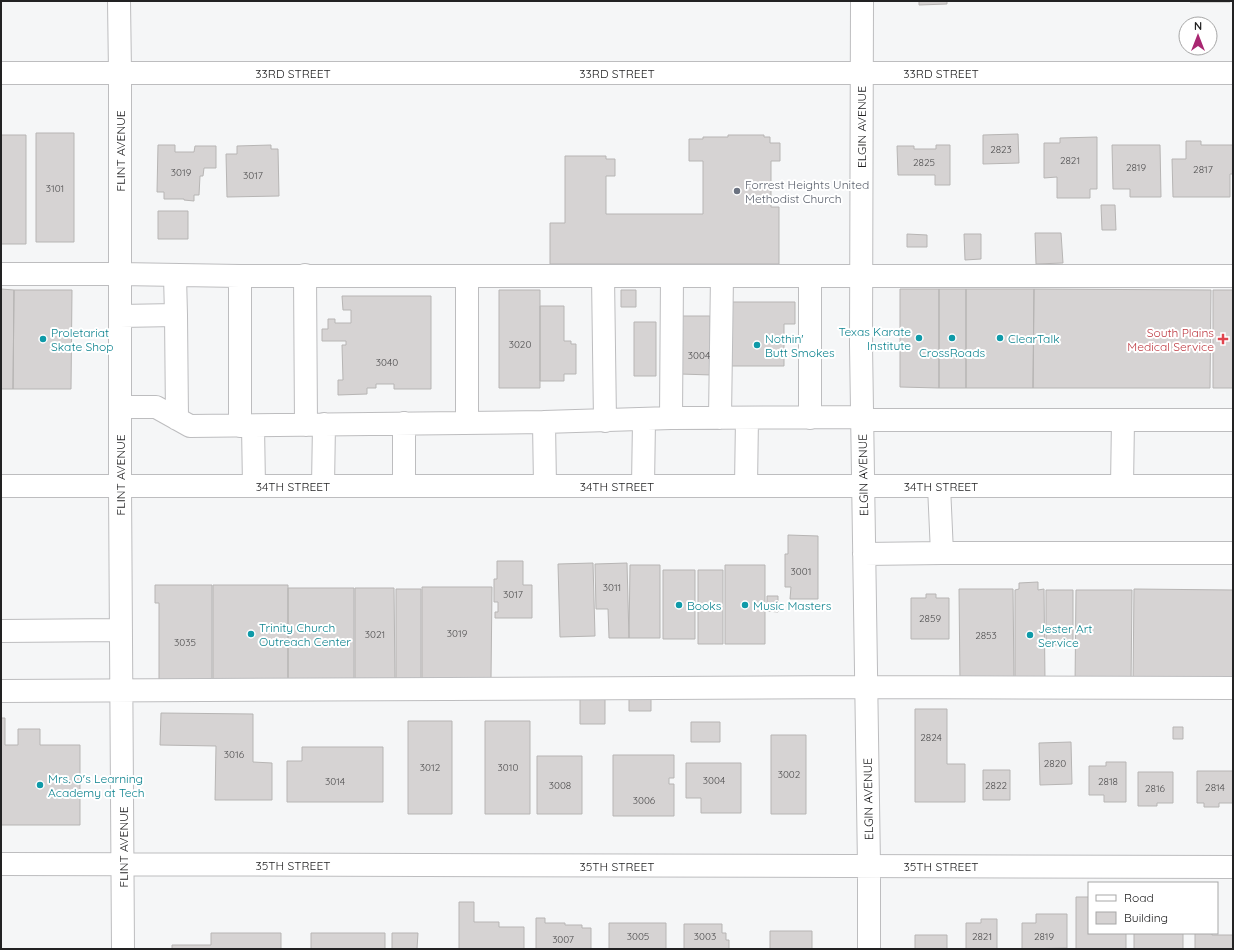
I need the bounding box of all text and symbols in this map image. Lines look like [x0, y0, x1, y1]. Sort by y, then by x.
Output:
north arrow [1178, 16, 1218, 56]
text: N [1194, 19, 1202, 33]
street label: 33RD STREET [255, 66, 331, 81]
street label: 33RD STREET [579, 66, 655, 81]
street label: 33RD STREET [903, 66, 979, 81]
street label: ELGIN AVENUE [854, 86, 869, 168]
street label: FLINT AVENUE [113, 110, 128, 192]
house number: 2823 [990, 143, 1012, 156]
house number: 2821 [1060, 154, 1080, 167]
house number: 2825 [913, 156, 935, 169]
house number: 2819 [1126, 161, 1147, 174]
house number: 2817 [1193, 163, 1213, 176]
house number: 3019 [171, 166, 192, 179]
house number: 3017 [243, 169, 263, 182]
place label: Forrest Heights United Methodist Church [745, 177, 869, 206]
house number: 3101 [46, 182, 64, 195]
marker: Forrest Heights United Methodist Church [732, 186, 742, 196]
place label: Texas Karate Institute [839, 324, 911, 353]
place label: Proletariat Skate Shop [51, 325, 114, 354]
place label: South Plains Medical Service [1127, 325, 1214, 354]
place label: Nothin' Butt Smokes [765, 331, 835, 360]
place label: ClearTalk [1008, 331, 1060, 346]
marker: Texas Karate Institute [914, 333, 924, 343]
marker: CrossRoads [947, 333, 957, 343]
marker: ClearTalk [995, 333, 1005, 343]
marker: South Plains Medical Service [1217, 333, 1229, 345]
marker: Proletariat Skate Shop [38, 334, 48, 344]
house number: 3020 [509, 338, 531, 351]
marker: Nothin' Butt Smokes [752, 340, 762, 350]
place label: CrossRoads [919, 345, 985, 360]
house number: 3004 [688, 349, 710, 362]
house number: 3040 [376, 356, 398, 369]
street label: FLINT AVENUE [113, 434, 128, 516]
street label: ELGIN AVENUE [855, 434, 871, 516]
street label: 34TH STREET [256, 479, 330, 494]
street label: 34TH STREET [580, 479, 654, 494]
street label: 34TH STREET [904, 479, 978, 494]
house number: 3001 [791, 565, 811, 578]
house number: 3011 [603, 581, 621, 594]
house number: 3017 [503, 588, 523, 601]
place label: Books [687, 598, 722, 613]
place label: Music Masters [753, 598, 832, 613]
marker: Books [674, 600, 684, 610]
marker: Music Masters [740, 600, 750, 610]
house number: 2859 [919, 612, 941, 625]
place label: Trinity Church Outreach Center [259, 620, 351, 649]
place label: Jester Art Service [1038, 621, 1092, 650]
house number: 3019 [447, 627, 468, 640]
house number: 3021 [365, 628, 385, 641]
marker: Trinity Church Outreach Center [246, 629, 256, 639]
house number: 2853 [975, 629, 997, 642]
marker: Jester Art Service [1025, 630, 1035, 640]
house number: 3035 [174, 636, 196, 649]
house number: 2824 [920, 731, 942, 744]
house number: 3016 [224, 748, 245, 761]
house number: 2820 [1044, 757, 1066, 770]
street label: ELGIN AVENUE [860, 758, 876, 840]
house number: 3012 [420, 761, 441, 774]
house number: 3010 [498, 761, 518, 774]
house number: 3002 [778, 768, 801, 781]
place label: Mrs. O's Learning Academy at Tech [48, 771, 145, 800]
house number: 3004 [703, 774, 725, 787]
house number: 3014 [325, 775, 345, 788]
house number: 2818 [1098, 775, 1118, 788]
house number: 3008 [549, 779, 571, 792]
house number: 2822 [985, 779, 1007, 792]
marker: Mrs. O's Learning Academy at Tech [35, 780, 45, 790]
house number: 2814 [1205, 781, 1225, 794]
house number: 2816 [1145, 782, 1166, 795]
house number: 3006 [633, 794, 656, 807]
street label: FLINT AVENUE [116, 806, 131, 888]
street label: 35TH STREET [256, 858, 330, 873]
street label: 35TH STREET [580, 859, 654, 874]
street label: 35TH STREET [904, 859, 978, 874]
legend [1088, 882, 1218, 934]
text: Road [1124, 890, 1154, 905]
text: Building [1124, 910, 1168, 925]
house number: 3005 [627, 930, 649, 943]
house number: 3003 [694, 930, 716, 943]
house number: 2821 [972, 930, 992, 943]
house number: 2819 [1034, 930, 1055, 943]
house number: 3007 [552, 933, 574, 946]

